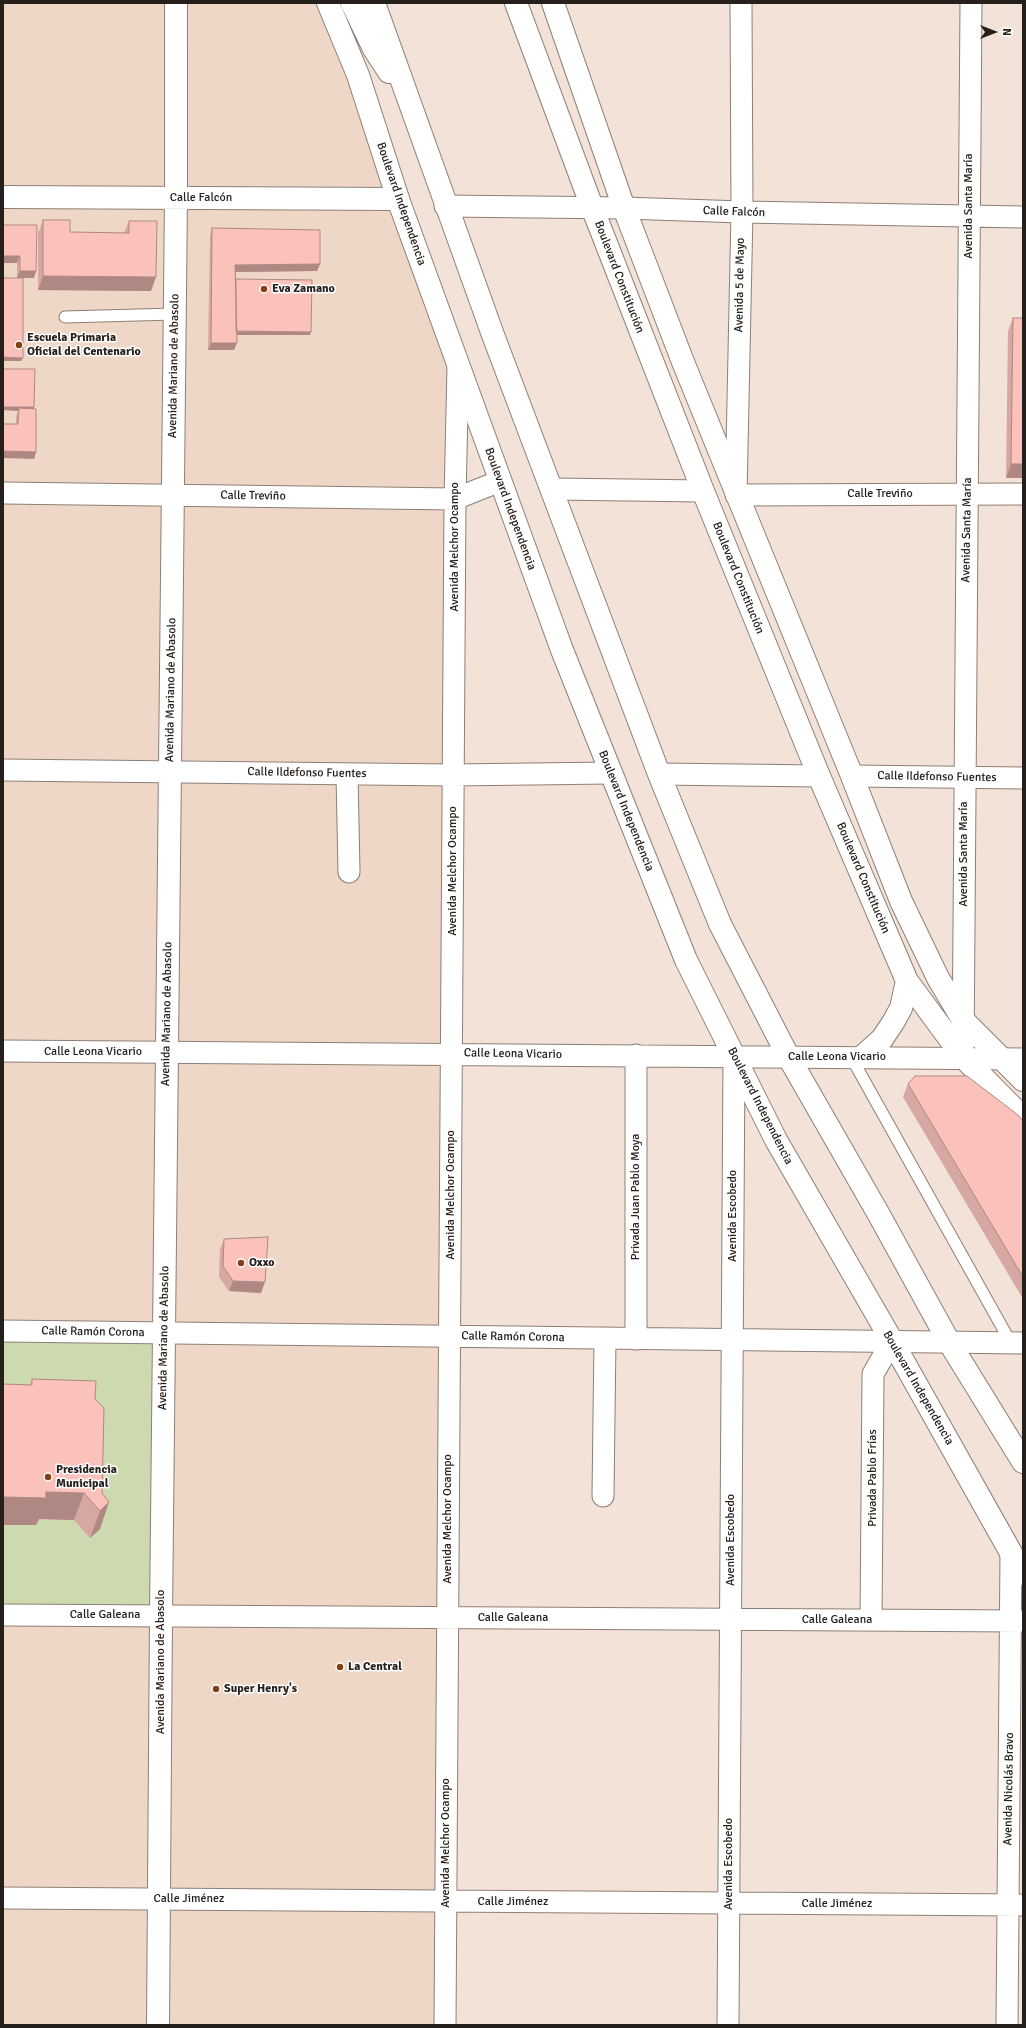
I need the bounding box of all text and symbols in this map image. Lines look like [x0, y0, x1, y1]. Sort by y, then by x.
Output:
north arrow [974, 12, 1014, 52]
text: N [1000, 28, 1013, 36]
street label: Boulevard Independencia [373, 140, 429, 268]
street label: Avenida Santa María [962, 153, 976, 259]
street label: Calle Falcón [170, 191, 232, 205]
street label: Calle Falcón [703, 204, 765, 220]
street label: Boulevard Constitución [591, 219, 647, 335]
street label: Avenida 5 de Mayo [732, 237, 748, 333]
place label: Eva Zamano [272, 282, 335, 296]
marker: Eva Zamano [259, 284, 269, 294]
street label: Avenida Mariano de Abasolo [166, 294, 182, 438]
place label: Escuela Primaria Oficial del Centenario [27, 331, 141, 359]
marker: Escuela Primaria Oficial del Centenario [14, 340, 24, 350]
street label: Boulevard Independencia [481, 446, 539, 572]
street label: Avenida Santa María [959, 477, 975, 583]
street label: Avenida Melchor Ocampo [448, 482, 462, 612]
street label: Calle Treviño [847, 487, 913, 501]
street label: Calle Treviño [220, 488, 286, 504]
street label: Boulevard Constitución [709, 520, 767, 636]
street label: Avenida Mariano de Abasolo [163, 618, 179, 762]
street label: Boulevard Independencia [595, 748, 657, 874]
street label: Calle Ildefonso Fuentes [247, 765, 367, 781]
street label: Calle Ildefonso Fuentes [877, 769, 997, 785]
street label: Avenida Santa María [957, 801, 971, 907]
street label: Avenida Melchor Ocampo [446, 806, 460, 936]
street label: Boulevard Constitución [833, 820, 893, 936]
street label: Avenida Mariano de Abasolo [159, 942, 175, 1086]
street label: Calle Leona Vicario [44, 1045, 142, 1059]
street label: Boulevard Independencia [724, 1045, 796, 1167]
street label: Calle Leona Vicario [464, 1046, 562, 1062]
street label: Calle Leona Vicario [788, 1050, 886, 1064]
street label: Avenida Melchor Ocampo [444, 1130, 458, 1260]
street label: Privada Juan Pablo Moya [629, 1134, 643, 1260]
street label: Avenida Escobedo [726, 1170, 740, 1262]
place label: Oxxo [249, 1256, 275, 1270]
marker: Oxxo [236, 1258, 246, 1268]
street label: Avenida Mariano de Abasolo [156, 1266, 172, 1410]
street label: Calle Ramón Corona [41, 1324, 145, 1340]
street label: Boulevard Independencia [879, 1328, 957, 1448]
street label: Calle Ramón Corona [461, 1329, 565, 1345]
street label: Privada Pablo Frías [866, 1429, 880, 1527]
street label: Avenida Melchor Ocampo [441, 1454, 455, 1584]
place label: Presidencia Municipal [56, 1463, 117, 1491]
marker: Presidencia Municipal [43, 1472, 53, 1482]
street label: Avenida Escobedo [724, 1494, 738, 1586]
street label: Avenida Mariano de Abasolo [154, 1590, 168, 1734]
street label: Calle Galeana [70, 1608, 140, 1622]
street label: Calle Galeana [478, 1611, 548, 1625]
street label: Calle Galeana [802, 1613, 872, 1627]
place label: La Central [348, 1660, 402, 1674]
marker: La Central [335, 1662, 345, 1672]
place label: Super Henry's [224, 1682, 297, 1696]
marker: Super Henry's [211, 1684, 221, 1694]
street label: Avenida Nicolás Bravo [1001, 1732, 1017, 1846]
street label: Avenida Melchor Ocampo [439, 1778, 453, 1908]
street label: Avenida Escobedo [722, 1818, 736, 1910]
street label: Calle Jiménez [154, 1892, 224, 1906]
street label: Calle Jiménez [478, 1895, 548, 1909]
street label: Calle Jiménez [802, 1897, 872, 1911]

